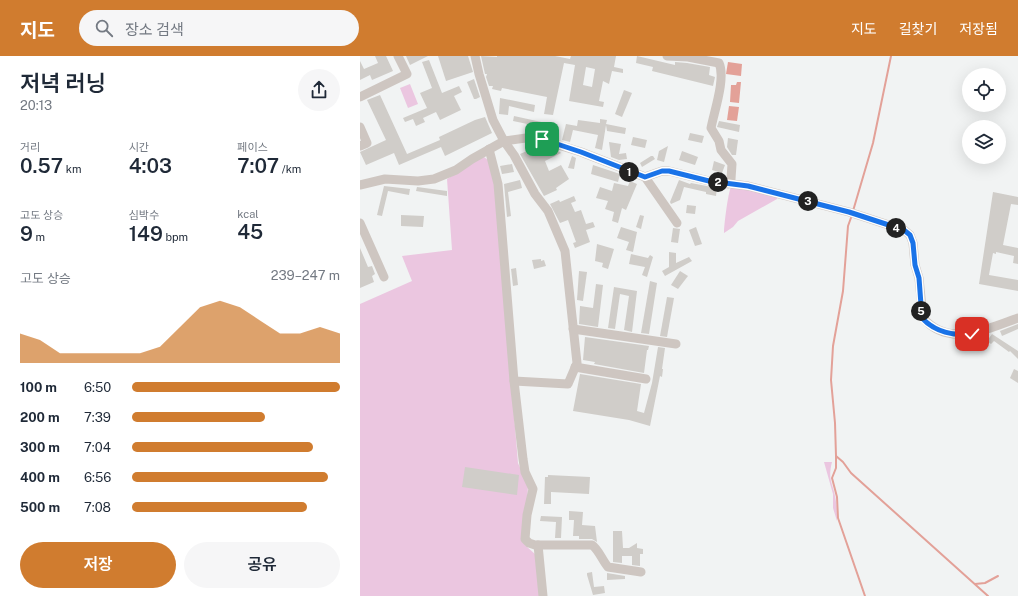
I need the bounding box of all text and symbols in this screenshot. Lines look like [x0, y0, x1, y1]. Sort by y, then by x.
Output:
search box [79, 10, 359, 46]
icon: search [93, 17, 115, 39]
text: 지도 [20, 19, 55, 41]
text: 장소 검색 [125, 21, 184, 38]
text: 지도 [851, 21, 877, 37]
text: 길찾기 [899, 21, 937, 37]
text: 저장됨 [959, 21, 998, 37]
map controls [962, 68, 1006, 164]
button: locate [962, 68, 1006, 112]
button: share [298, 69, 340, 111]
text: 저녁 러닝 [20, 70, 106, 96]
text: 20:13 [20, 98, 52, 113]
button: layers [962, 120, 1006, 164]
pin [525, 122, 559, 156]
icon: arrive [531, 128, 553, 150]
text: 거리 [20, 141, 40, 153]
text: 시간 [129, 141, 149, 153]
text: 페이스 [237, 141, 268, 153]
text: 0.57 [20, 154, 63, 178]
text: 4:03 [129, 154, 172, 178]
text: 7:07 [237, 154, 279, 178]
pin: 1 [619, 162, 639, 182]
text: km [63, 163, 81, 175]
text: /km [279, 163, 301, 175]
text: 1 [627, 166, 631, 178]
pin: 2 [708, 172, 728, 192]
text: 2 [715, 176, 722, 188]
pin: 3 [798, 191, 818, 211]
text: 3 [804, 195, 812, 207]
text: kcal [237, 208, 259, 220]
text: 고도 상승 [20, 209, 63, 221]
text: 심박수 [129, 209, 159, 221]
pin: 4 [886, 218, 906, 238]
text: 45 [237, 220, 263, 244]
text: 9 [20, 222, 33, 246]
text: 149 [129, 222, 163, 246]
text: 4 [892, 222, 900, 234]
text: m [33, 231, 45, 243]
text: bpm [163, 231, 188, 243]
text: 239–247 m [271, 268, 340, 283]
text: 고도 상승 [20, 271, 71, 286]
pin: 5 [911, 301, 931, 321]
text: 5 [917, 305, 925, 317]
pin [955, 317, 989, 351]
icon: check [961, 323, 983, 345]
text: 100 m [20, 380, 57, 395]
text: 6:50 [84, 380, 111, 395]
text: 200 m [20, 410, 60, 425]
text: 7:39 [84, 410, 111, 425]
text: 300 m [20, 440, 60, 455]
text: 7:04 [84, 440, 111, 455]
text: 400 m [20, 470, 60, 485]
text: 6:56 [84, 470, 111, 485]
text: 500 m [20, 500, 60, 515]
text: 7:08 [84, 500, 111, 515]
button: 저장 [20, 542, 176, 588]
button: 공유 [184, 542, 340, 588]

